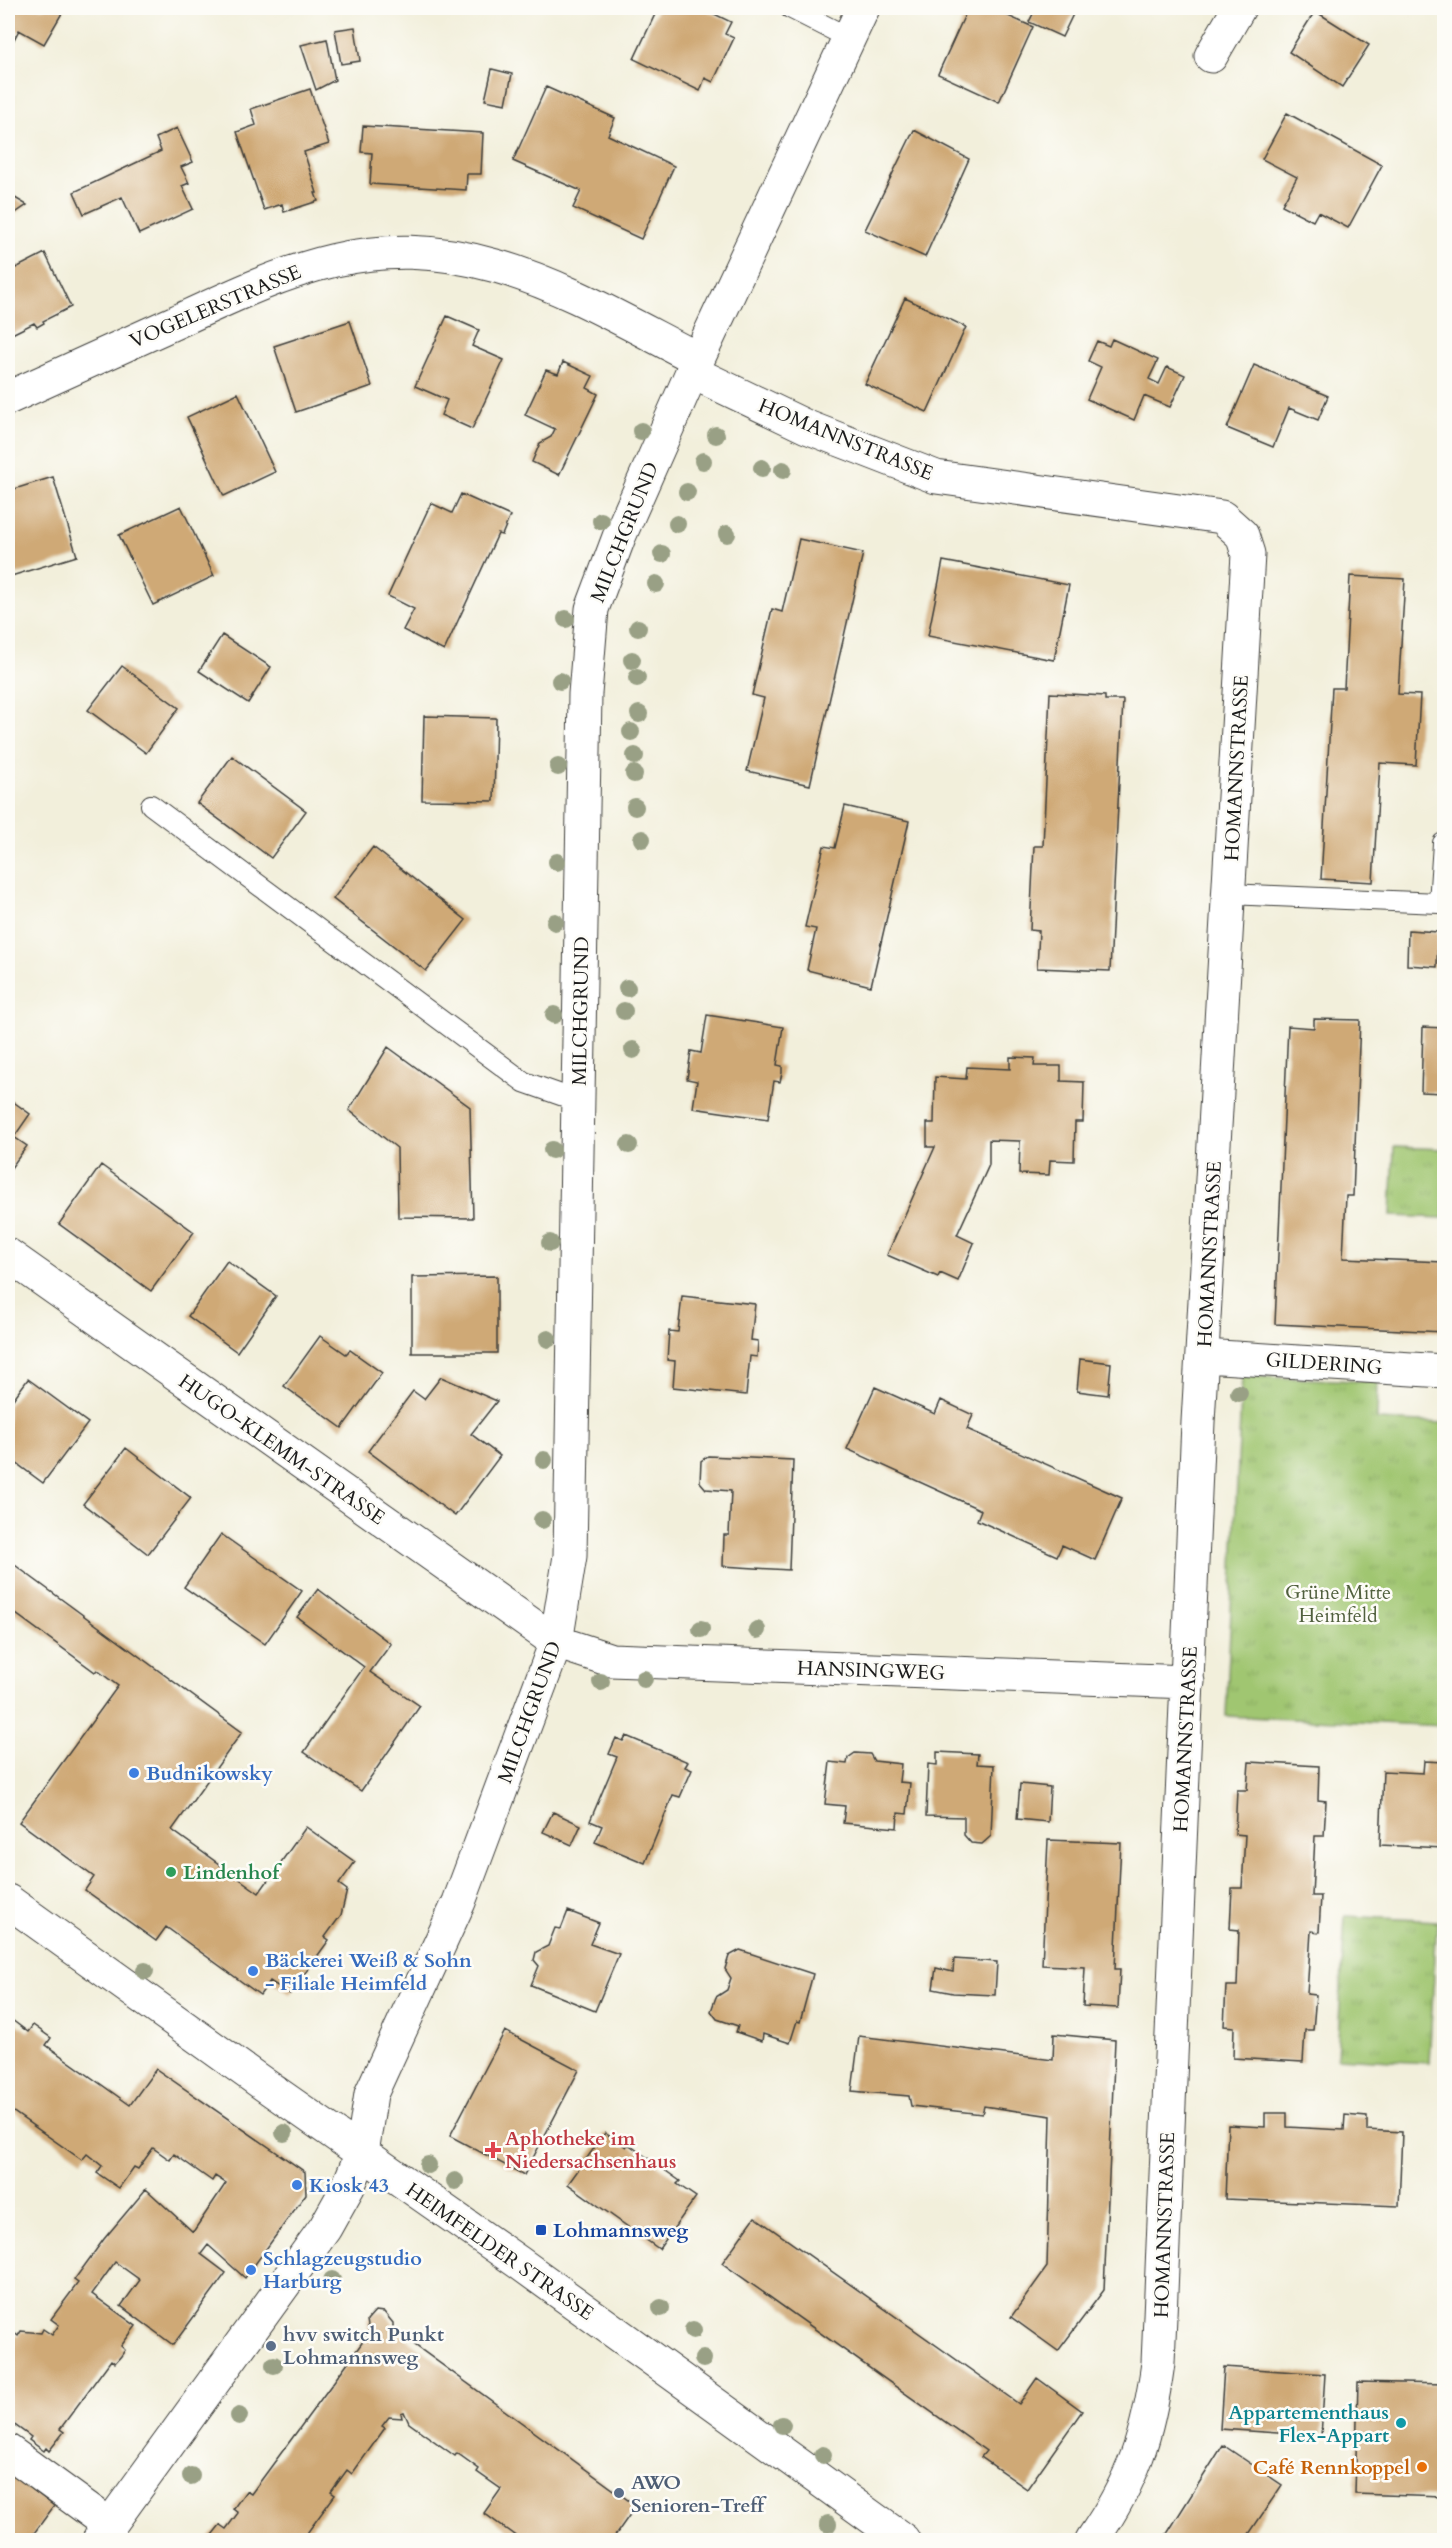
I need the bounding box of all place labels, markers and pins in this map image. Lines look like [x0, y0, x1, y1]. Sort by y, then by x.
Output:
place label: Budnikowsky [146, 1760, 273, 1787]
marker: Budnikowsky [127, 1766, 141, 1780]
place label: Lindenhof [183, 1859, 282, 1886]
marker: Lindenhof [164, 1865, 178, 1879]
place label: Bäckerei Weiß & Sohn - Filiale Heimfeld [265, 1947, 472, 1997]
marker: Bäckerei Weiß & Sohn - Filiale Heimfeld [246, 1964, 260, 1978]
place label: Aphotheke im Niedersachsenhaus [505, 2125, 676, 2175]
marker: Aphotheke im Niedersachsenhaus [486, 2143, 500, 2157]
place label: Kiosk 43 [309, 2172, 389, 2199]
marker: Kiosk 43 [290, 2178, 304, 2192]
place label: Lohmannsweg [553, 2217, 688, 2244]
marker: Lohmannsweg [534, 2223, 548, 2237]
place label: Schlagzeugstudio Harburg [263, 2245, 422, 2295]
marker: Schlagzeugstudio Harburg [244, 2263, 258, 2277]
place label: hvv switch Punkt Lohmannsweg [283, 2321, 444, 2371]
marker: hvv switch Punkt Lohmannsweg [264, 2339, 278, 2353]
place label: Appartementhaus Flex-Appart [1228, 2399, 1389, 2449]
marker: Appartementhaus Flex-Appart [1394, 2416, 1408, 2430]
place label: Café Rennkoppel [1253, 2454, 1410, 2481]
marker: Café Rennkoppel [1415, 2460, 1429, 2474]
place label: AWO Senioren-Treff [631, 2469, 767, 2519]
marker: AWO Senioren-Treff [612, 2486, 626, 2500]

